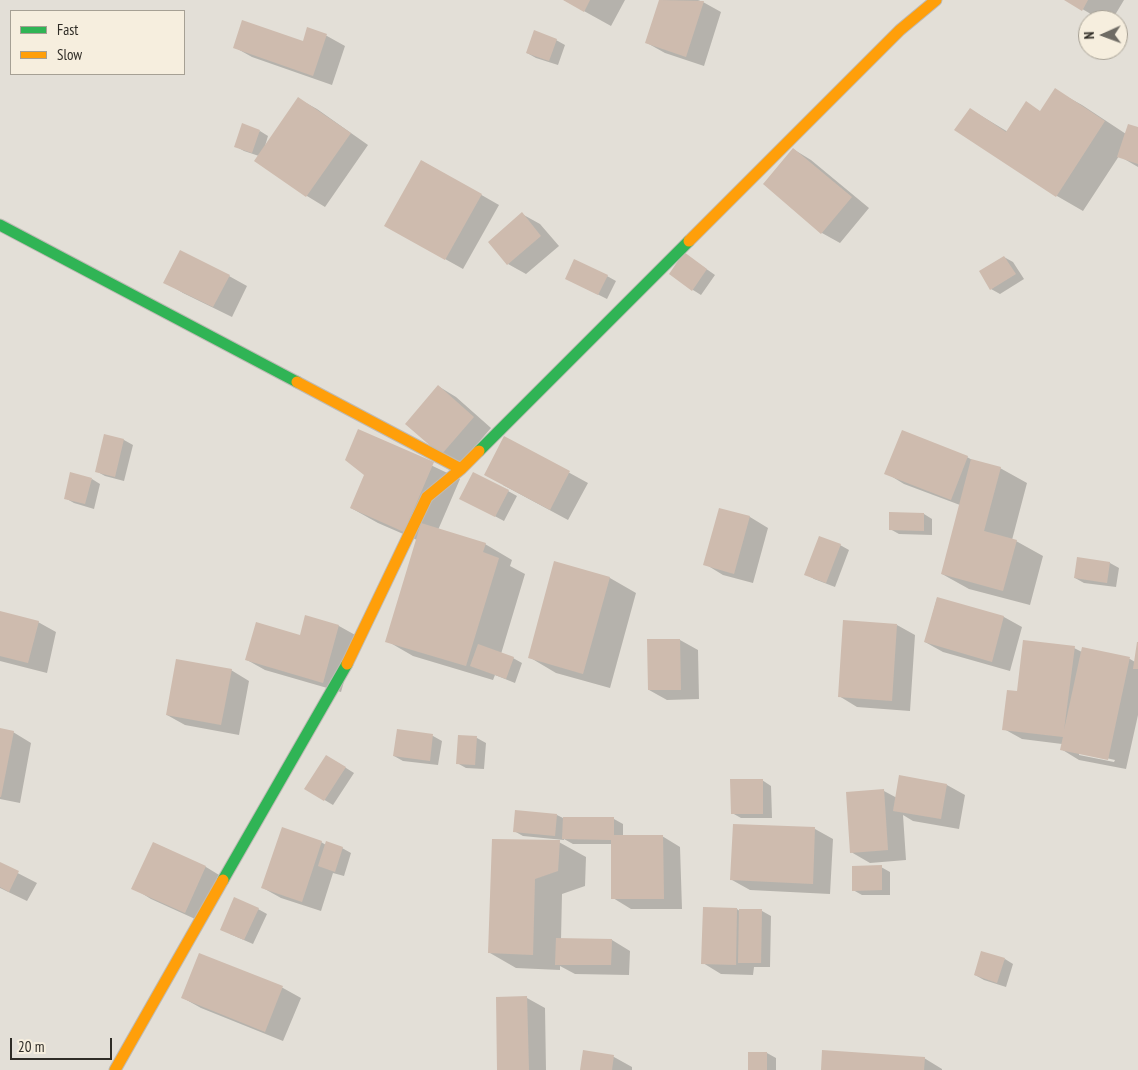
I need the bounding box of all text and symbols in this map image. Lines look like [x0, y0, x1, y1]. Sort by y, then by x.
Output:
legend [10, 10, 185, 75]
north arrow [1078, 10, 1128, 60]
text: Fast [57, 20, 78, 39]
text: N [1080, 31, 1098, 40]
text: Slow [57, 45, 82, 64]
scale bar [12, 1028, 115, 1060]
text: 20 m [18, 1037, 44, 1056]

